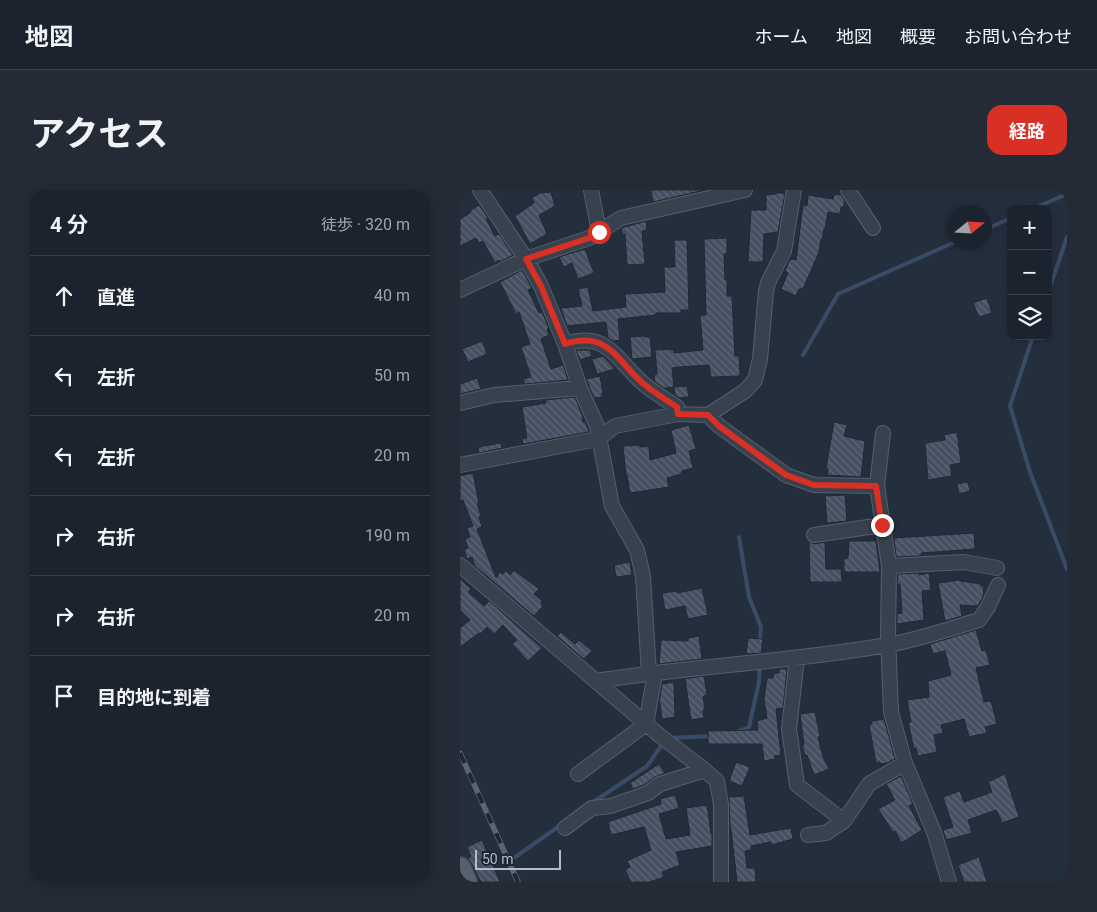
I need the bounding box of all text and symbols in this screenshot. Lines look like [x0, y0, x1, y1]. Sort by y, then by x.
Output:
text: 地図 [25, 23, 73, 51]
text: ホーム [755, 26, 808, 47]
text: 地図 [836, 26, 872, 47]
text: 概要 [900, 26, 936, 47]
text: お問い合わせ [964, 26, 1072, 47]
button: 経路 [987, 105, 1067, 155]
text: アクセス [30, 114, 168, 155]
north arrow [947, 205, 992, 250]
map controls [1007, 205, 1052, 340]
button: + [1007, 205, 1052, 250]
text: 4 分 [50, 213, 88, 237]
text: 徒歩 · 320 m [321, 215, 410, 234]
route start [588, 221, 611, 244]
button: − [1007, 250, 1052, 295]
icon: ahead [50, 282, 78, 310]
text: 直進 [97, 286, 135, 309]
text: 40 m [374, 286, 410, 305]
button: layers [1007, 295, 1052, 340]
icon: left [50, 362, 78, 390]
text: 左折 [97, 366, 135, 389]
text: 50 m [374, 366, 410, 385]
icon: left [50, 442, 78, 470]
text: 左折 [97, 446, 135, 469]
text: 20 m [374, 446, 410, 465]
route end [871, 514, 894, 537]
icon: right [50, 522, 78, 550]
text: 右折 [97, 526, 135, 549]
text: 190 m [365, 526, 410, 545]
icon: right [50, 602, 78, 630]
text: 右折 [97, 606, 135, 629]
text: 20 m [374, 606, 410, 625]
icon: arrive [50, 682, 78, 710]
text: 目的地に到着 [97, 686, 211, 709]
scale bar [475, 847, 561, 870]
text: 50 m [482, 851, 514, 867]

